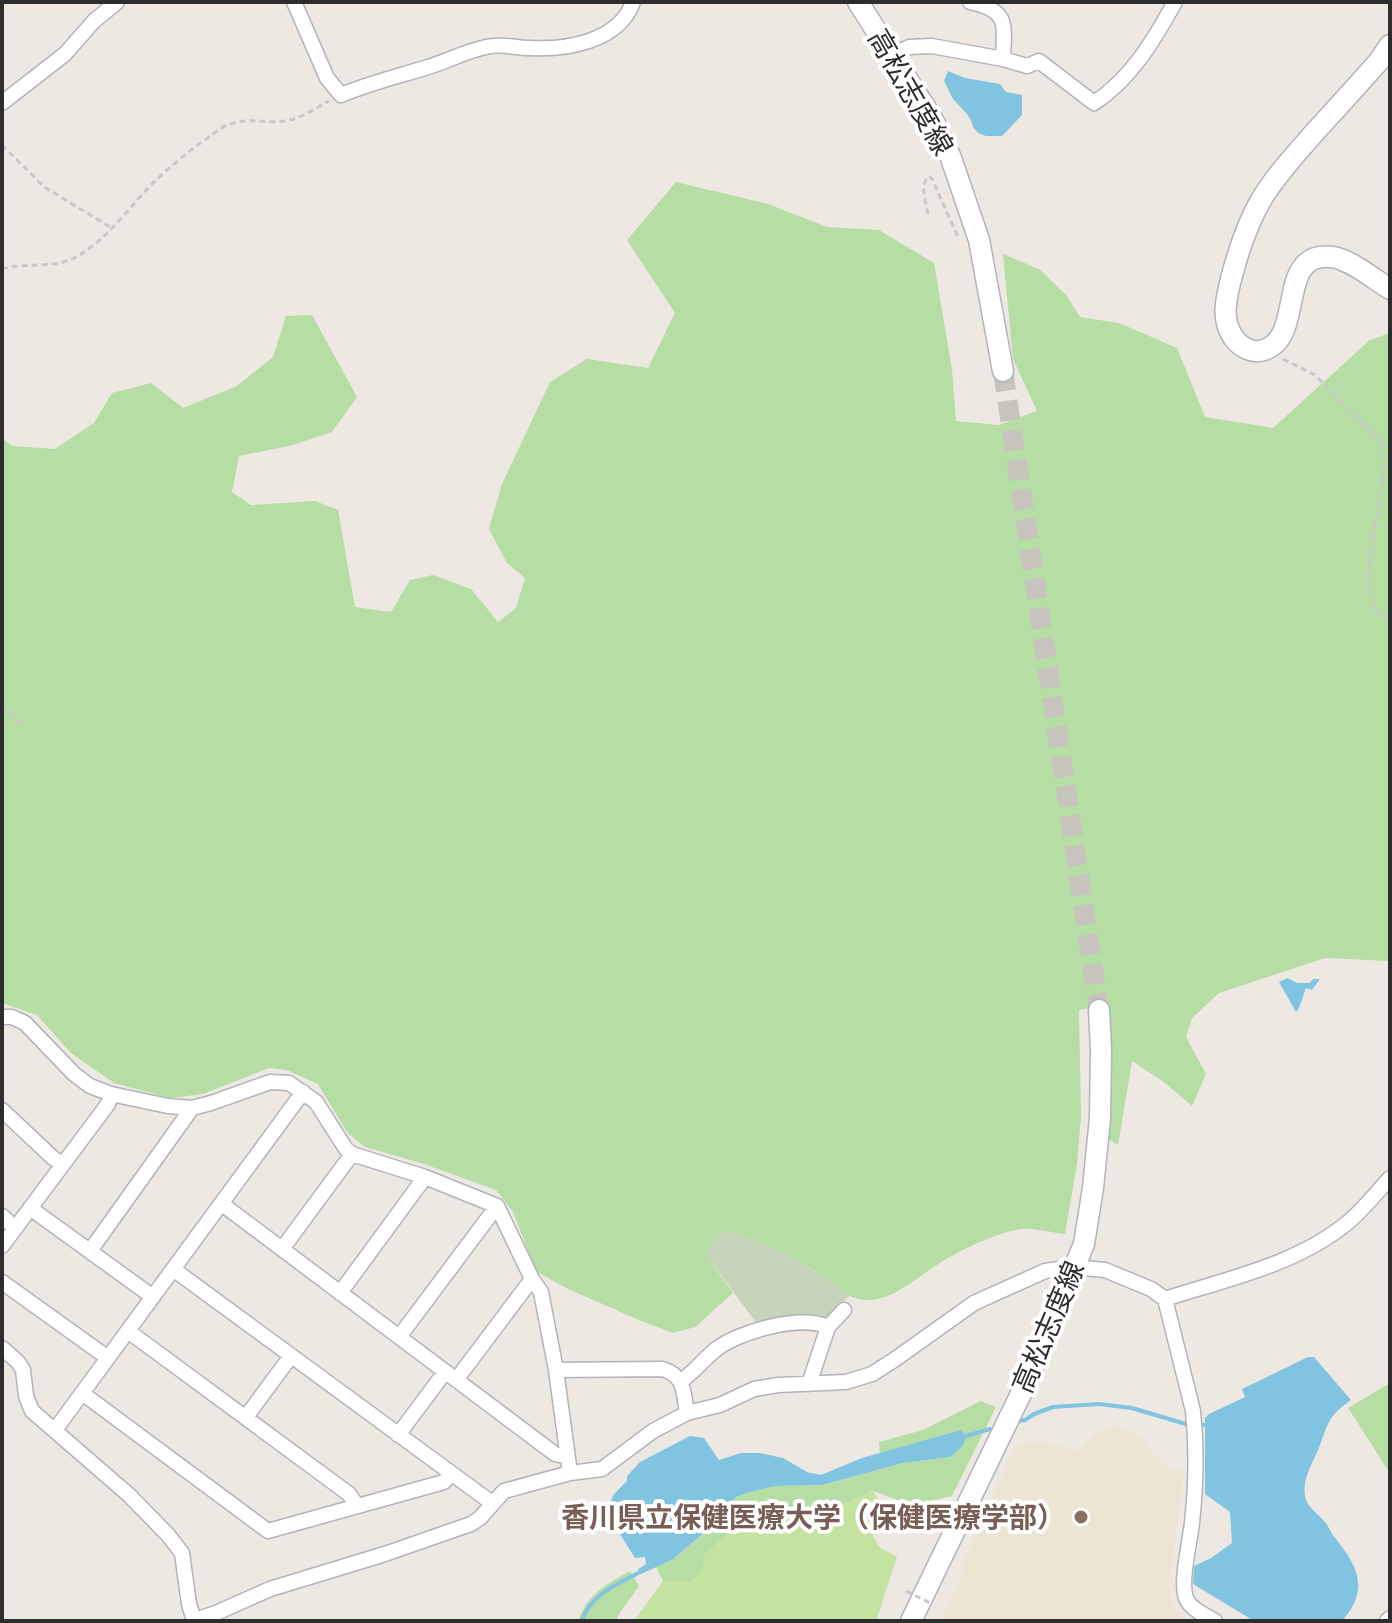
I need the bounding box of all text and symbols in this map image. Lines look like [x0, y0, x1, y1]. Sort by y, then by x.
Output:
street label: 高松志度線 [860, 22, 962, 162]
street label: 高松志度線 [1004, 1256, 1092, 1398]
place label: 香川県立保健医療大学（保健医療学部） [561, 1499, 1065, 1535]
marker: 香川県立保健医療大学（保健医療学部） [1072, 1508, 1090, 1526]

